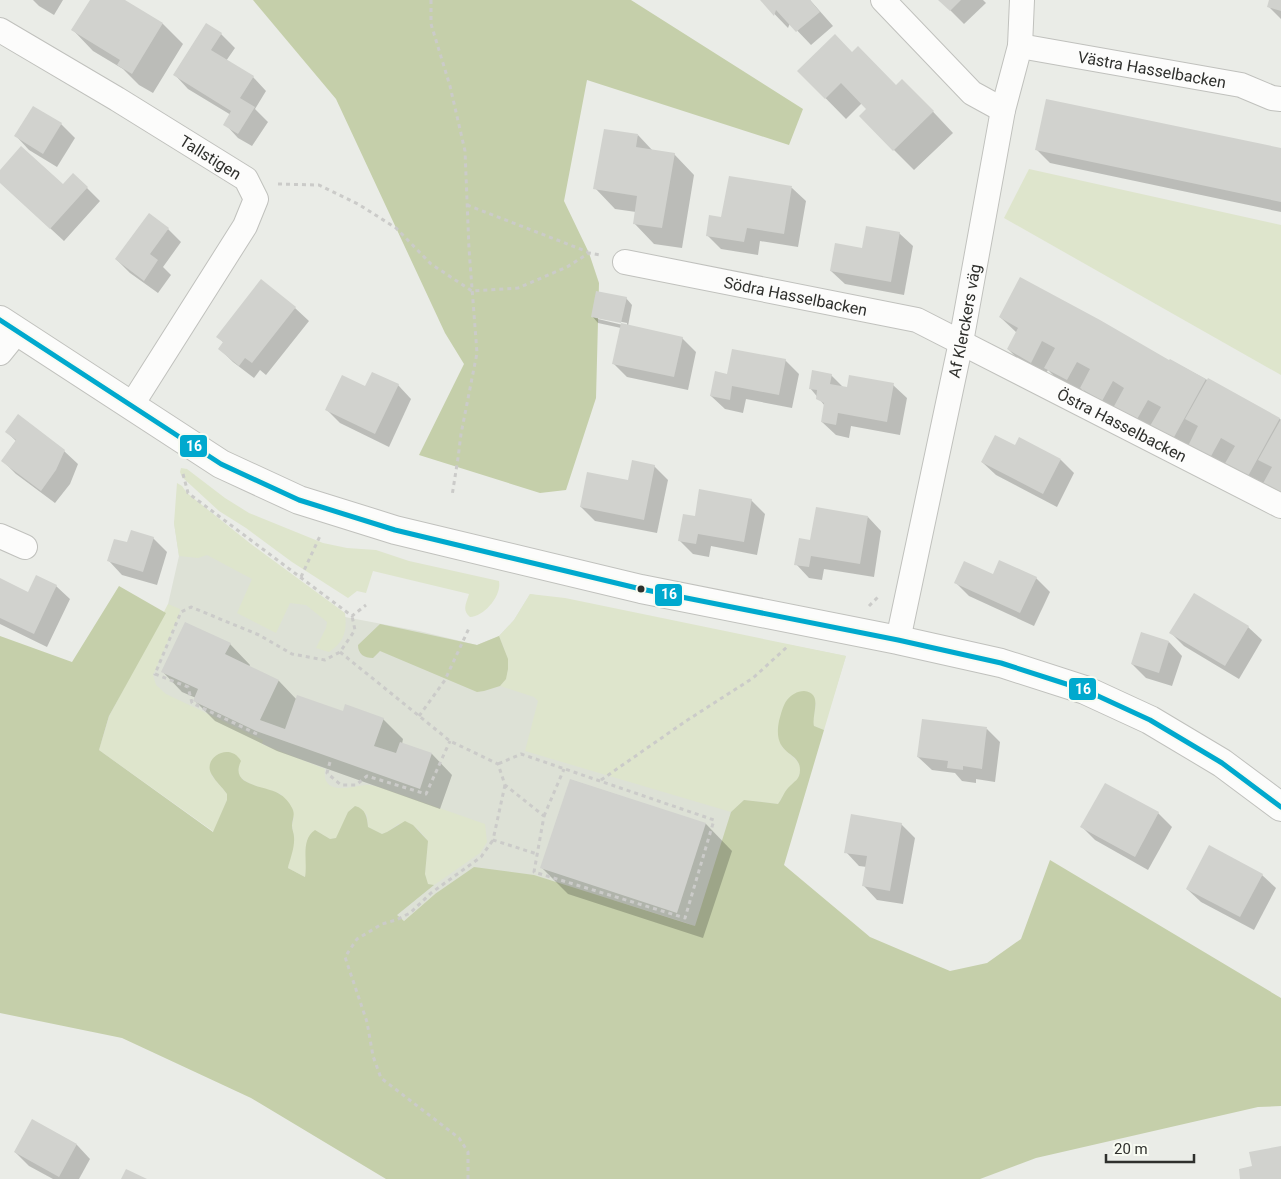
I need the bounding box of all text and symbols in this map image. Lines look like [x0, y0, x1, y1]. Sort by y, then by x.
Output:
street label: Västra Hasselbacken [1076, 47, 1227, 92]
street label: Tallstigen [176, 131, 245, 184]
street label: Af Klerckers väg [945, 263, 985, 380]
street label: Södra Hasselbacken [722, 273, 869, 320]
street label: Östra Hasselbacken [1054, 384, 1190, 466]
line badge: 16 [179, 434, 208, 458]
text: 16 [186, 438, 202, 454]
line badge: 16 [654, 583, 683, 607]
unlabelled marker [636, 584, 646, 594]
text: 16 [661, 586, 677, 602]
line badge: 16 [1068, 677, 1097, 701]
text: 16 [1075, 681, 1091, 697]
scale bar [1106, 1132, 1194, 1164]
text: 20 m [1114, 1140, 1148, 1158]

